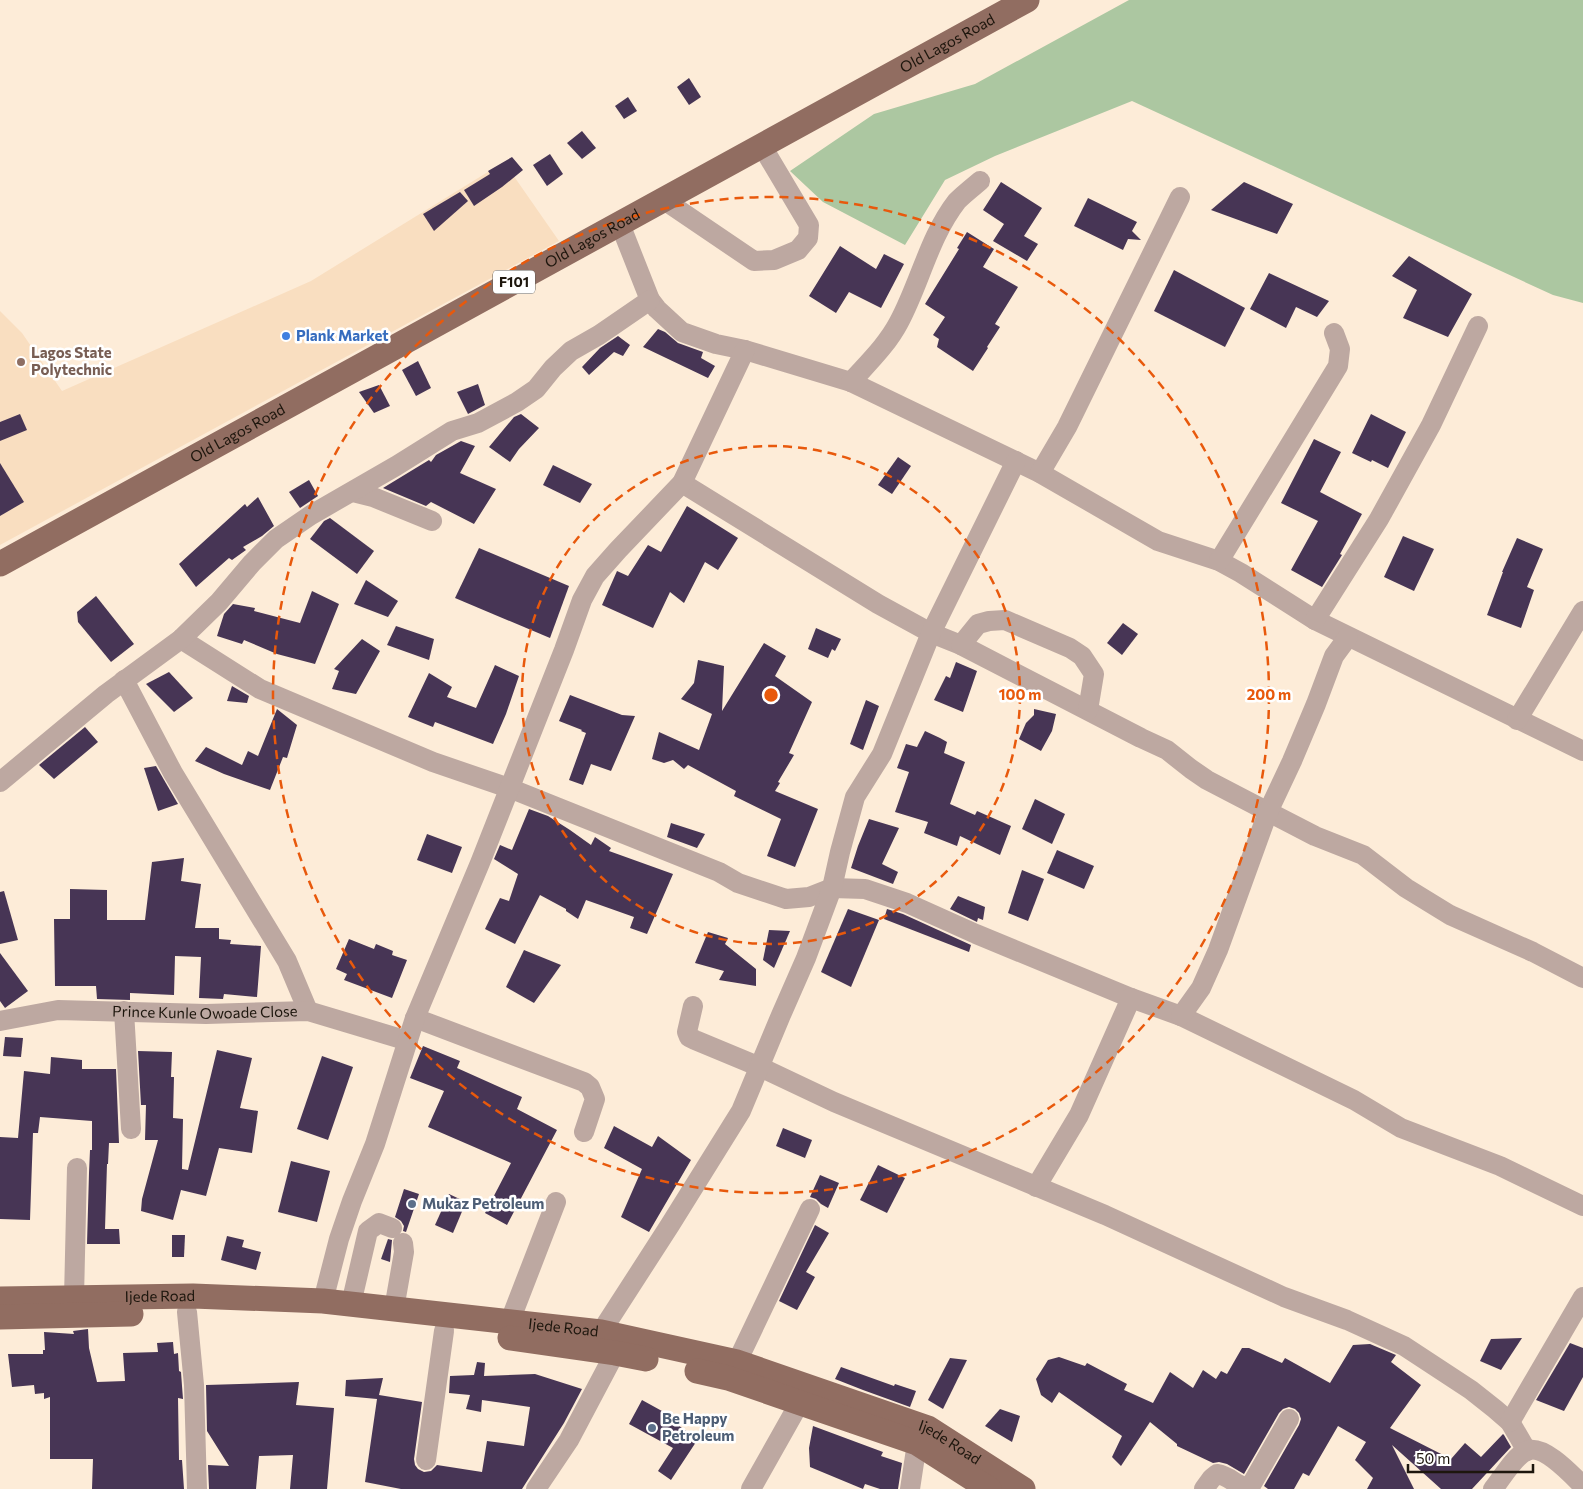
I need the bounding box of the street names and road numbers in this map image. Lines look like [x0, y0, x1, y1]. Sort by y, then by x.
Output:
street label: Old Lagos Road [896, 9, 998, 76]
street label: Old Lagos Road [541, 204, 643, 271]
road number: F101 [493, 270, 535, 294]
street label: Old Lagos Road [186, 399, 288, 466]
street label: Prince Kunle Owoade Close [112, 1001, 298, 1022]
street label: Ijede Road [125, 1286, 195, 1305]
street label: Ijede Road [527, 1314, 600, 1340]
street label: Ijede Road [916, 1415, 985, 1468]

